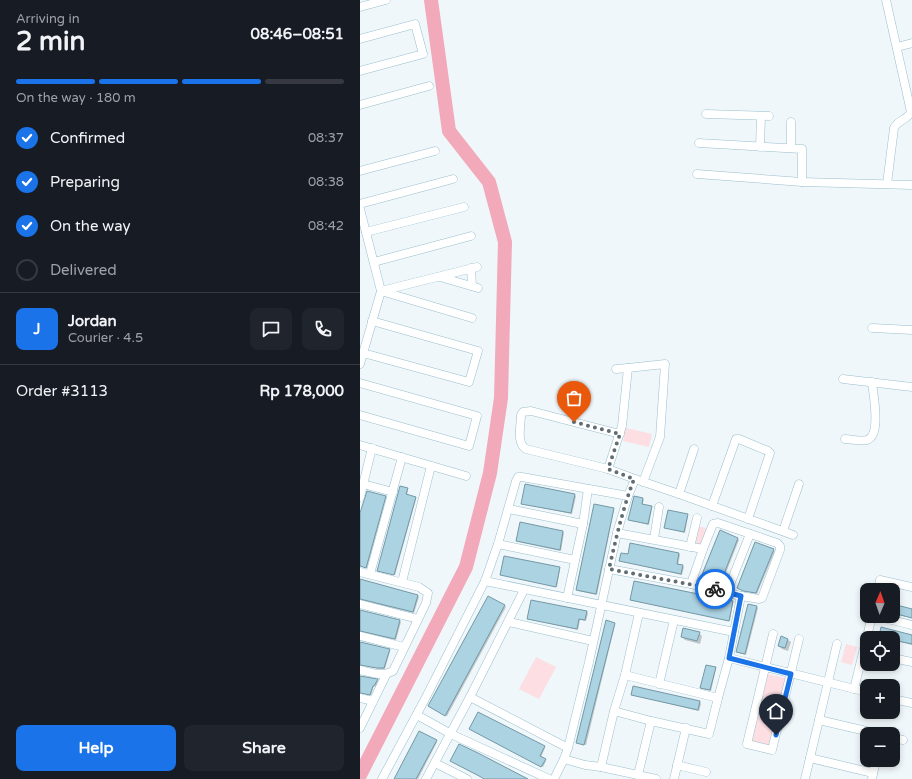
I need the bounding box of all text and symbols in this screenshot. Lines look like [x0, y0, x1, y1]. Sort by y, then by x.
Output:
text: Arriving in [16, 11, 80, 27]
text: 08:46–08:51 [251, 25, 344, 43]
text: 2 min [16, 26, 85, 57]
text: On the way · 180 m [16, 90, 136, 106]
icon: check [16, 127, 38, 149]
text: Confirmed [50, 129, 125, 147]
text: 08:37 [308, 130, 344, 146]
icon: check [16, 171, 38, 193]
text: Preparing [50, 173, 120, 191]
text: 08:38 [308, 174, 344, 190]
icon: check [16, 215, 38, 237]
text: On the way [50, 217, 130, 235]
text: 08:42 [308, 218, 344, 234]
text: Delivered [50, 261, 117, 279]
button: chat [250, 308, 292, 350]
button: phone [302, 308, 344, 350]
text: Jordan [68, 312, 117, 330]
text: J [34, 320, 41, 338]
text: Courier · 4.5 [68, 330, 143, 346]
pin [557, 381, 591, 422]
text: Order #3113 [16, 382, 108, 400]
text: Rp 178,000 [260, 382, 344, 400]
icon: bag [563, 387, 585, 409]
courier [695, 569, 735, 609]
icon: bike [704, 578, 726, 600]
north arrow [860, 583, 900, 623]
map controls [860, 583, 900, 767]
button: locate [860, 631, 900, 671]
button: + [860, 679, 900, 719]
pin [759, 694, 793, 735]
icon: home [765, 700, 787, 722]
button: Help [16, 725, 176, 771]
button: Share [184, 725, 344, 771]
button: − [860, 727, 900, 767]

